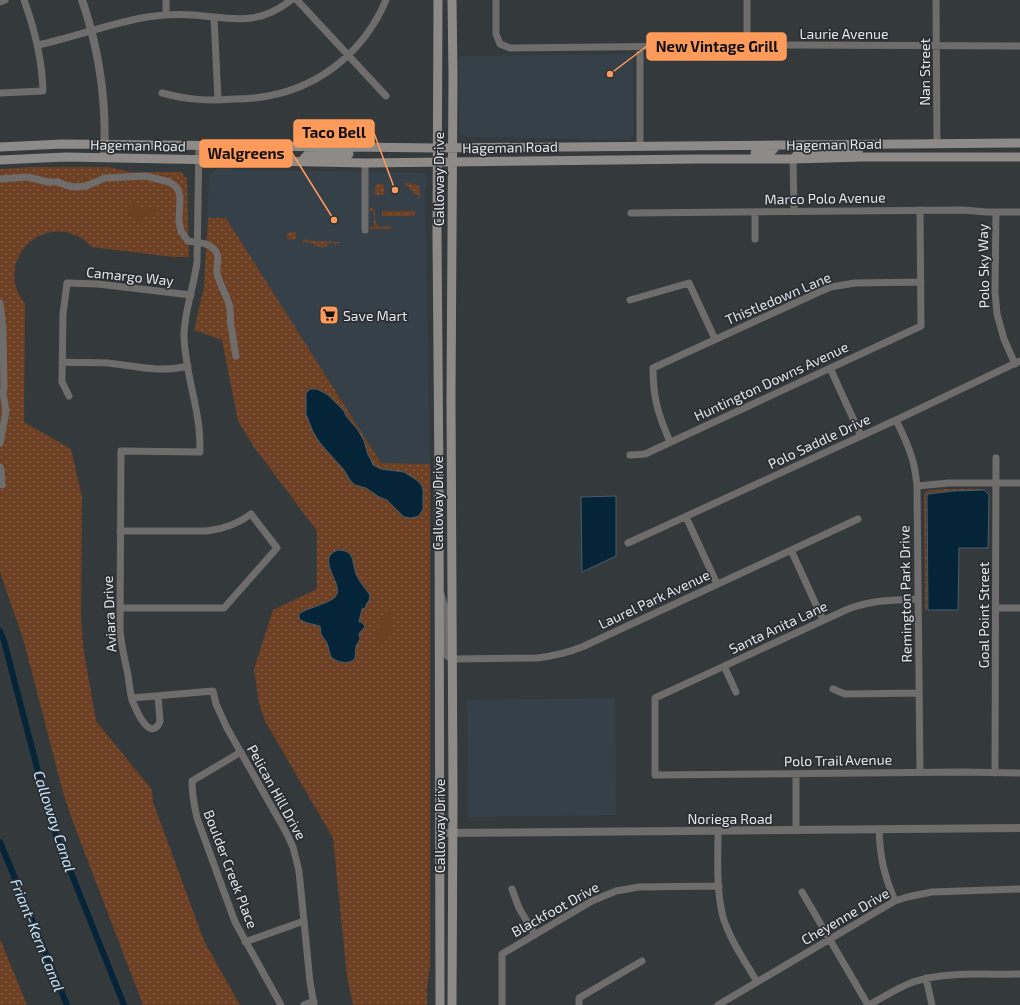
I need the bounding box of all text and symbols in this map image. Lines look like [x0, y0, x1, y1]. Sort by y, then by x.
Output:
street label: Laurie Avenue [799, 25, 889, 42]
callout: New Vintage Grill [647, 33, 786, 60]
text: New Vintage Grill [656, 37, 778, 55]
street label: Nan Street [916, 38, 933, 106]
callout: Taco Bell [294, 120, 374, 147]
text: Taco Bell [302, 123, 366, 141]
street label: Calloway Drive [430, 132, 447, 226]
street label: Hageman Road [786, 135, 882, 153]
street label: Hageman Road [90, 136, 186, 154]
street label: Hageman Road [462, 138, 558, 156]
callout: Walgreens [200, 140, 292, 167]
text: Walgreens [208, 144, 284, 162]
street label: Marco Polo Avenue [764, 188, 886, 208]
street label: Polo Sky Way [974, 223, 992, 308]
street label: Camargo Way [85, 263, 175, 289]
street label: Thistledown Lane [723, 268, 833, 328]
supermarket icon: Save Mart [318, 304, 340, 326]
place label: Save Mart [343, 307, 407, 324]
street label: Huntington Downs Avenue [691, 338, 851, 424]
street label: Polo Saddle Drive [765, 410, 873, 472]
street label: Calloway Drive [429, 456, 446, 550]
street label: Remington Park Drive [895, 525, 915, 663]
street label: Goal Point Street [975, 562, 992, 668]
street label: Laurel Park Avenue [596, 566, 712, 632]
street label: Aviara Drive [99, 575, 119, 653]
street label: Santa Anita Lane [726, 597, 830, 657]
street label: Pelican Hill Drive [244, 741, 310, 843]
street label: Polo Trail Avenue [784, 751, 892, 769]
water label: Calloway Canal [29, 768, 80, 874]
street label: Calloway Drive [431, 779, 448, 873]
street label: Boulder Creek Place [201, 807, 261, 931]
street label: Noriega Road [687, 810, 773, 827]
water label: Friant-Kern Canal [7, 876, 69, 994]
street label: Blackfoot Drive [508, 878, 602, 940]
street label: Cheyenne Drive [798, 884, 892, 948]

